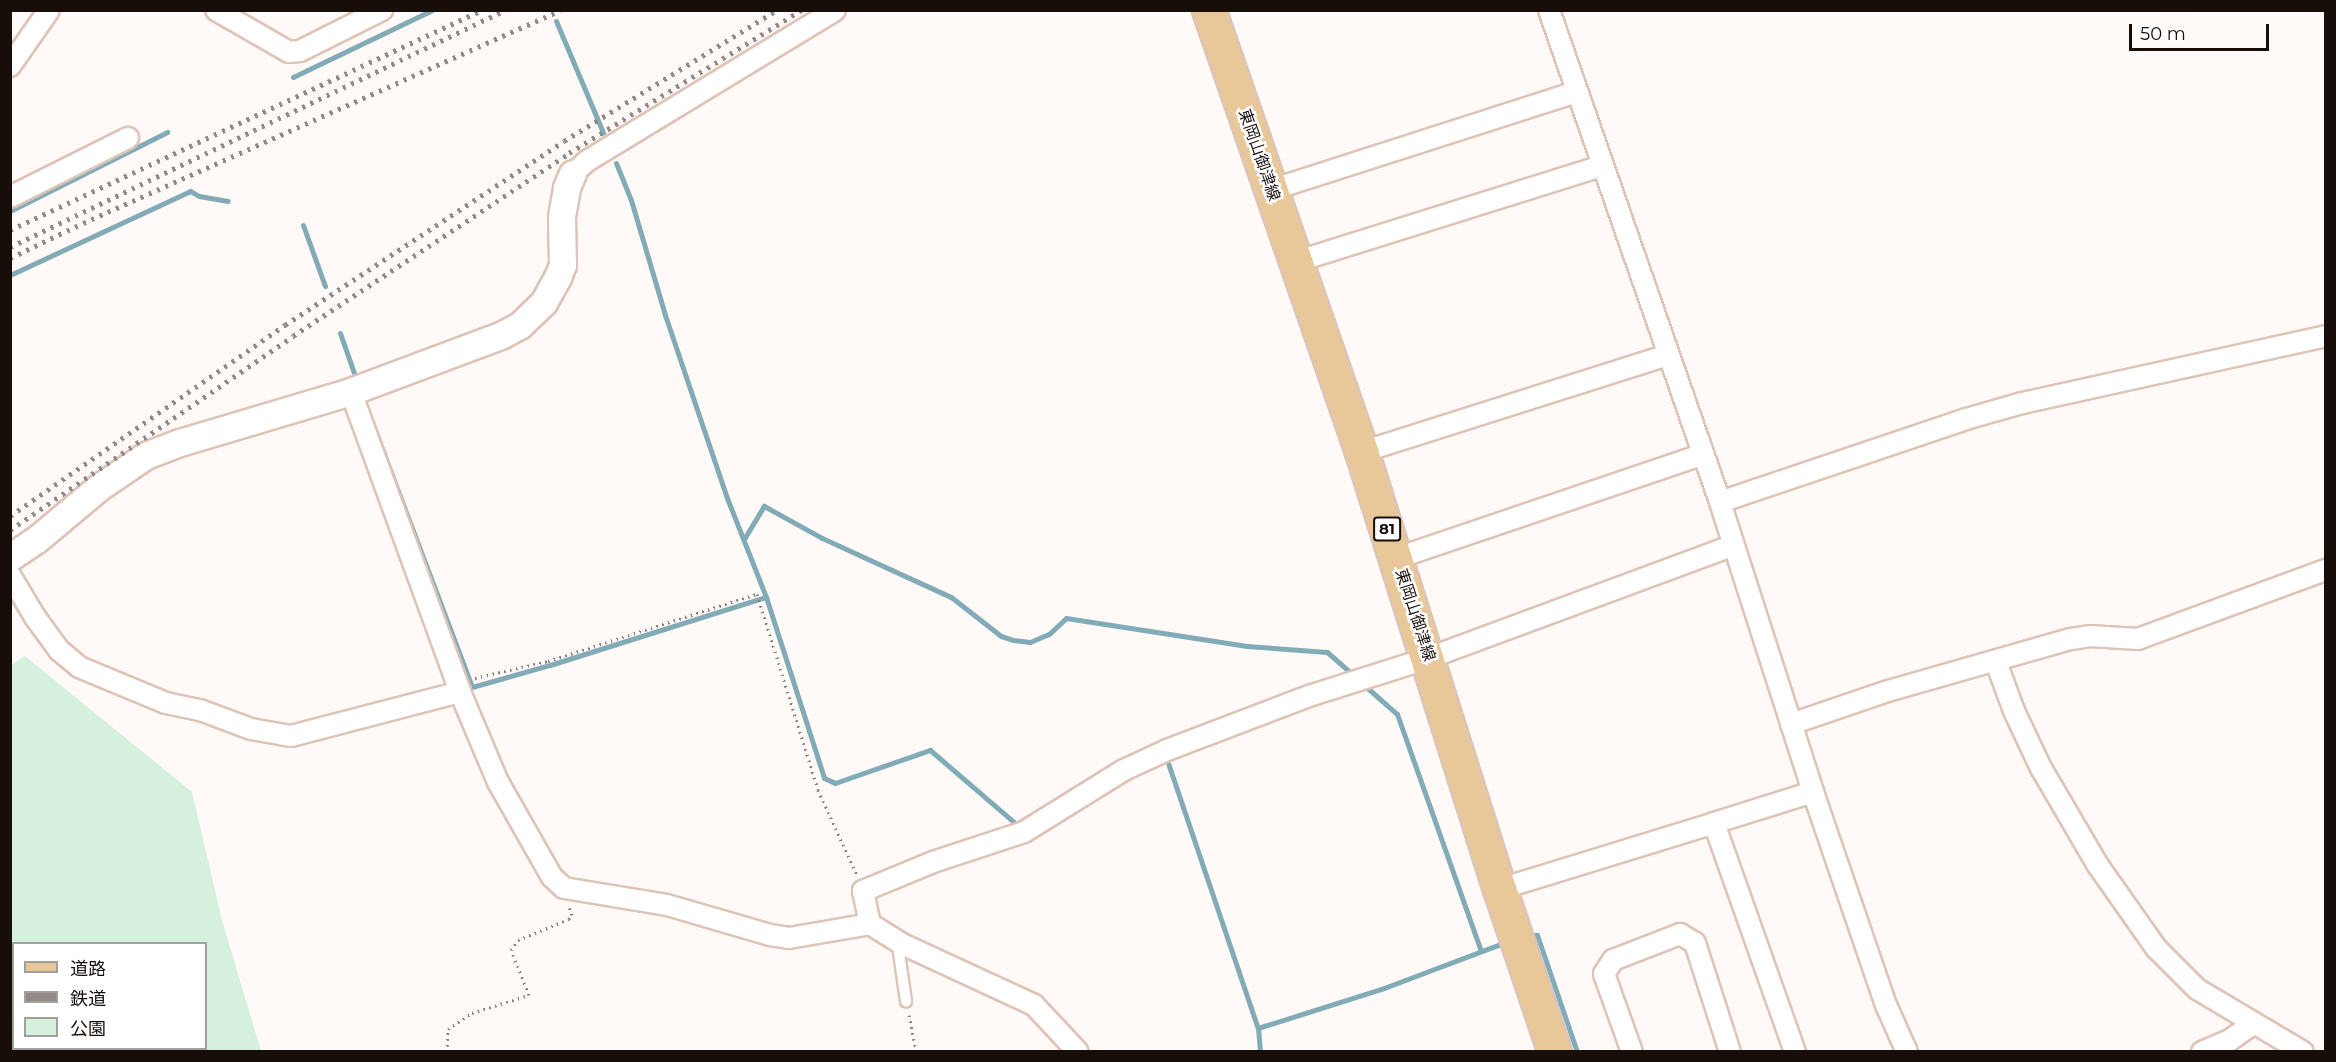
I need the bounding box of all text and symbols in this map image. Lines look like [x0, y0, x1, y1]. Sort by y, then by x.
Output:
scale bar [2132, 12, 2272, 50]
text: 50 m [2140, 23, 2186, 45]
street label: 東岡山御津線 [1234, 106, 1284, 204]
road number: 81 [1372, 517, 1402, 541]
street label: 東岡山御津線 [1391, 566, 1439, 664]
legend [12, 942, 207, 1050]
text: 道路 [70, 958, 106, 980]
text: 鉄道 [70, 988, 106, 1010]
text: 公園 [70, 1018, 106, 1040]

